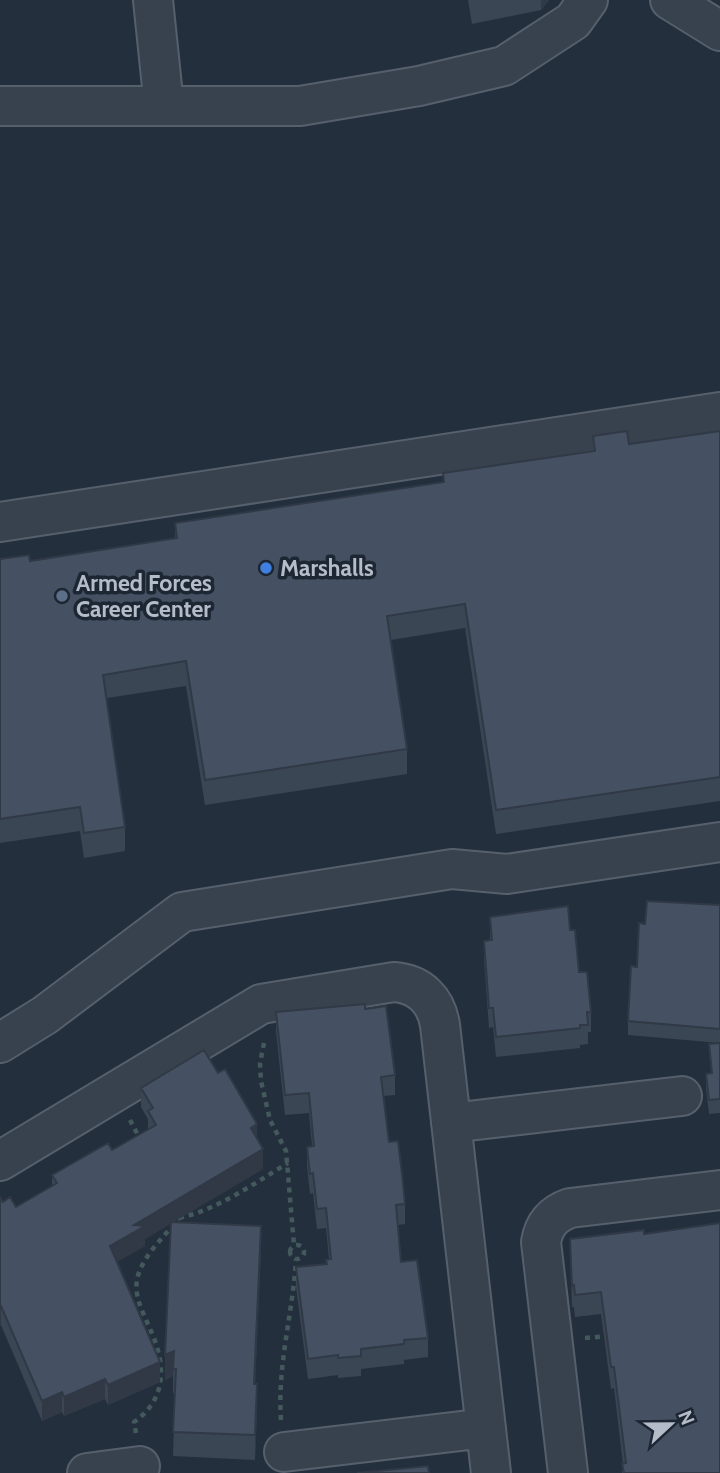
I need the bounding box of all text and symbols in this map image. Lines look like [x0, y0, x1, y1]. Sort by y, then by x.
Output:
place label: Marshalls [280, 554, 374, 582]
marker: Marshalls [258, 560, 274, 576]
place label: Armed Forces Career Center [76, 569, 212, 623]
marker: Armed Forces Career Center [54, 588, 70, 604]
north arrow [636, 1389, 706, 1459]
text: N [673, 1407, 699, 1428]

